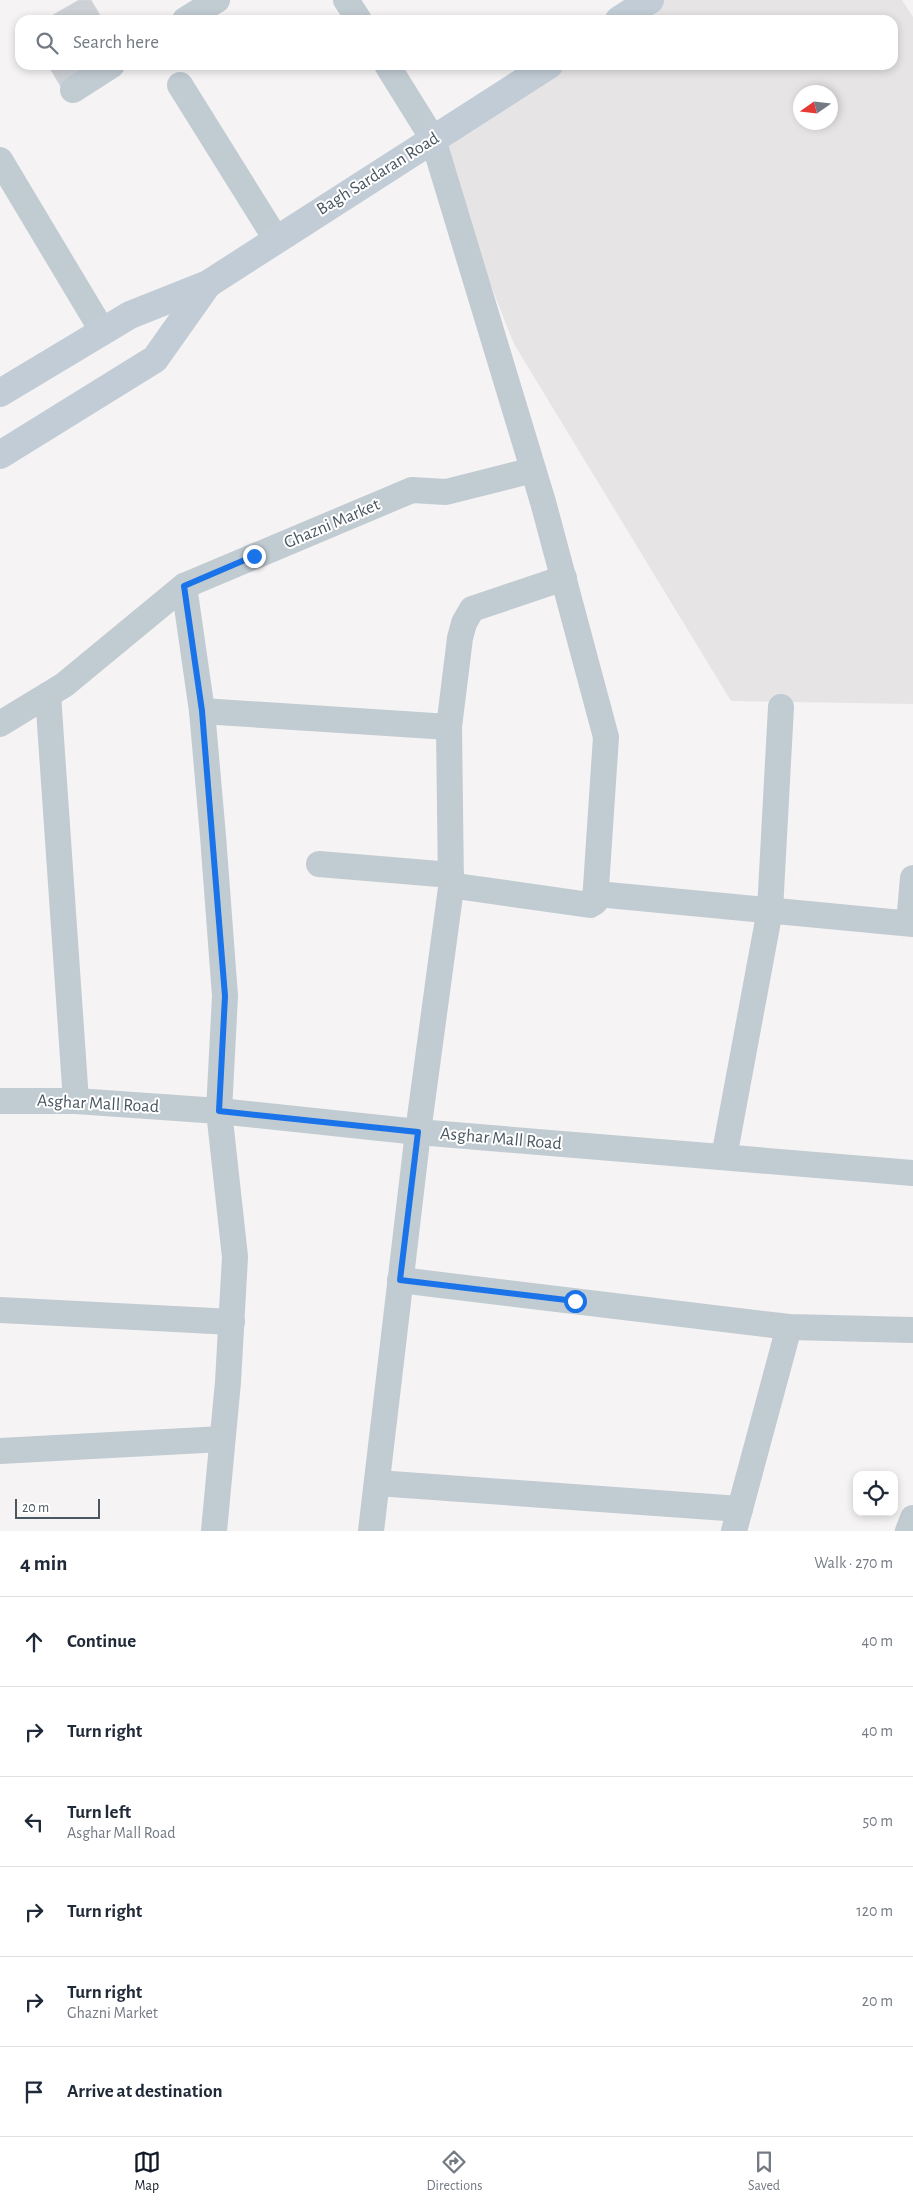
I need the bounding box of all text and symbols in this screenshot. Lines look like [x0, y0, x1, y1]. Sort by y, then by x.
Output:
search box [15, 15, 898, 70]
icon: search [33, 29, 61, 57]
text: Search here [73, 33, 159, 52]
north arrow [793, 85, 838, 130]
street label: Bagh Sardaran Road [314, 129, 442, 219]
street label: Ghazni Market [281, 496, 383, 552]
route end [243, 545, 266, 568]
street label: Asghar Mall Road [37, 1092, 159, 1116]
street label: Asghar Mall Road [439, 1125, 563, 1153]
route start [564, 1290, 587, 1313]
map controls [853, 1471, 898, 1516]
button: locate [853, 1471, 898, 1516]
scale bar [15, 1496, 100, 1519]
text: 20 m [22, 1501, 49, 1515]
text: 4 min [20, 1553, 67, 1574]
text: Walk · 270 m [814, 1555, 893, 1571]
icon: ahead [20, 1628, 48, 1656]
text: Continue [67, 1632, 136, 1651]
text: 40 m [861, 1633, 893, 1649]
icon: right [20, 1718, 48, 1746]
text: Turn right [67, 1722, 142, 1741]
text: 40 m [861, 1723, 893, 1739]
text: Turn left [67, 1803, 131, 1822]
icon: left [20, 1808, 48, 1836]
text: 50 m [862, 1813, 893, 1829]
text: Asghar Mall Road [67, 1825, 176, 1841]
icon: right [20, 1898, 48, 1926]
text: Turn right [67, 1902, 142, 1921]
text: 120 m [856, 1903, 893, 1919]
text: Turn right [67, 1983, 142, 2002]
icon: right [20, 1988, 48, 2016]
text: 20 m [862, 1993, 893, 2009]
text: Ghazni Market [67, 2005, 158, 2021]
icon: arrive [20, 2078, 48, 2106]
text: Arrive at destination [67, 2082, 223, 2101]
tab: Map [133, 2148, 161, 2195]
tab: Directions [427, 2148, 482, 2195]
tab: Saved [748, 2148, 780, 2195]

